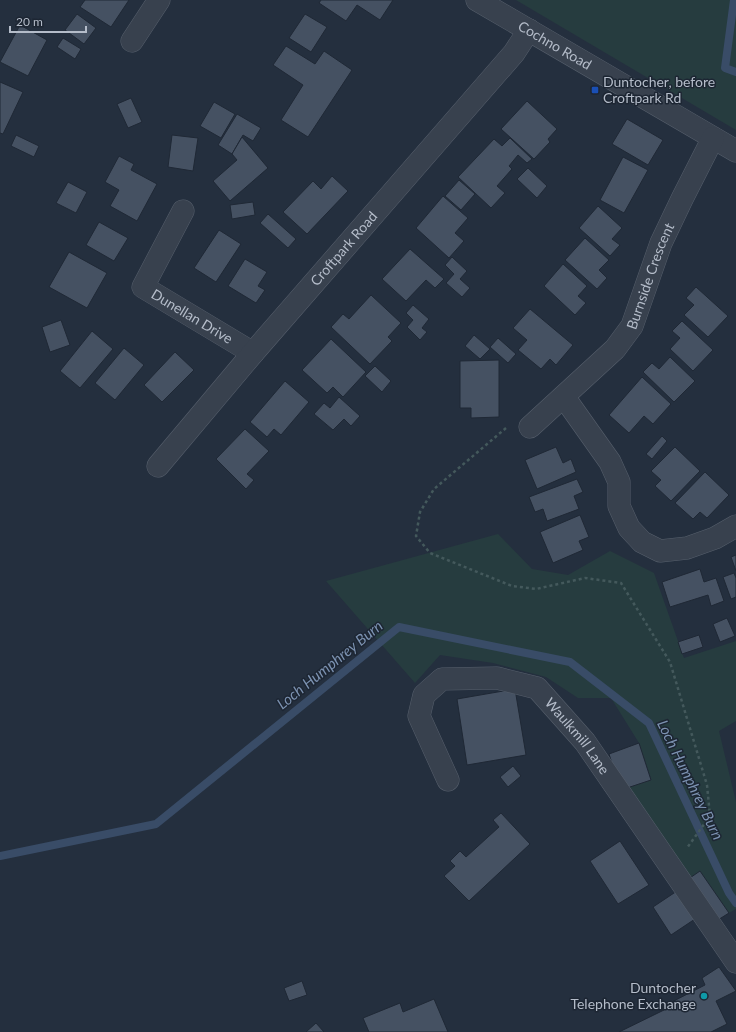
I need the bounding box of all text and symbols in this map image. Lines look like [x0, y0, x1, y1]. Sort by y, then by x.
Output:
scale bar [10, 8, 86, 34]
text: 20 m [16, 14, 43, 29]
street label: Cochno Road [515, 17, 595, 73]
place label: Duntocher, before Croftpark Rd [603, 73, 715, 106]
marker: Duntocher, before Croftpark Rd [590, 85, 600, 95]
street label: Croftpark Road [306, 208, 380, 289]
street label: Burnside Crescent [622, 220, 677, 332]
street label: Dunellan Drive [148, 285, 236, 347]
water label: Loch Humphrey Burn [273, 616, 386, 712]
street label: Waulkmill Lane [542, 694, 614, 777]
water label: Loch Humphrey Burn [654, 717, 728, 842]
place label: Duntocher Telephone Exchange [570, 979, 696, 1012]
marker: Duntocher Telephone Exchange [699, 991, 709, 1001]

